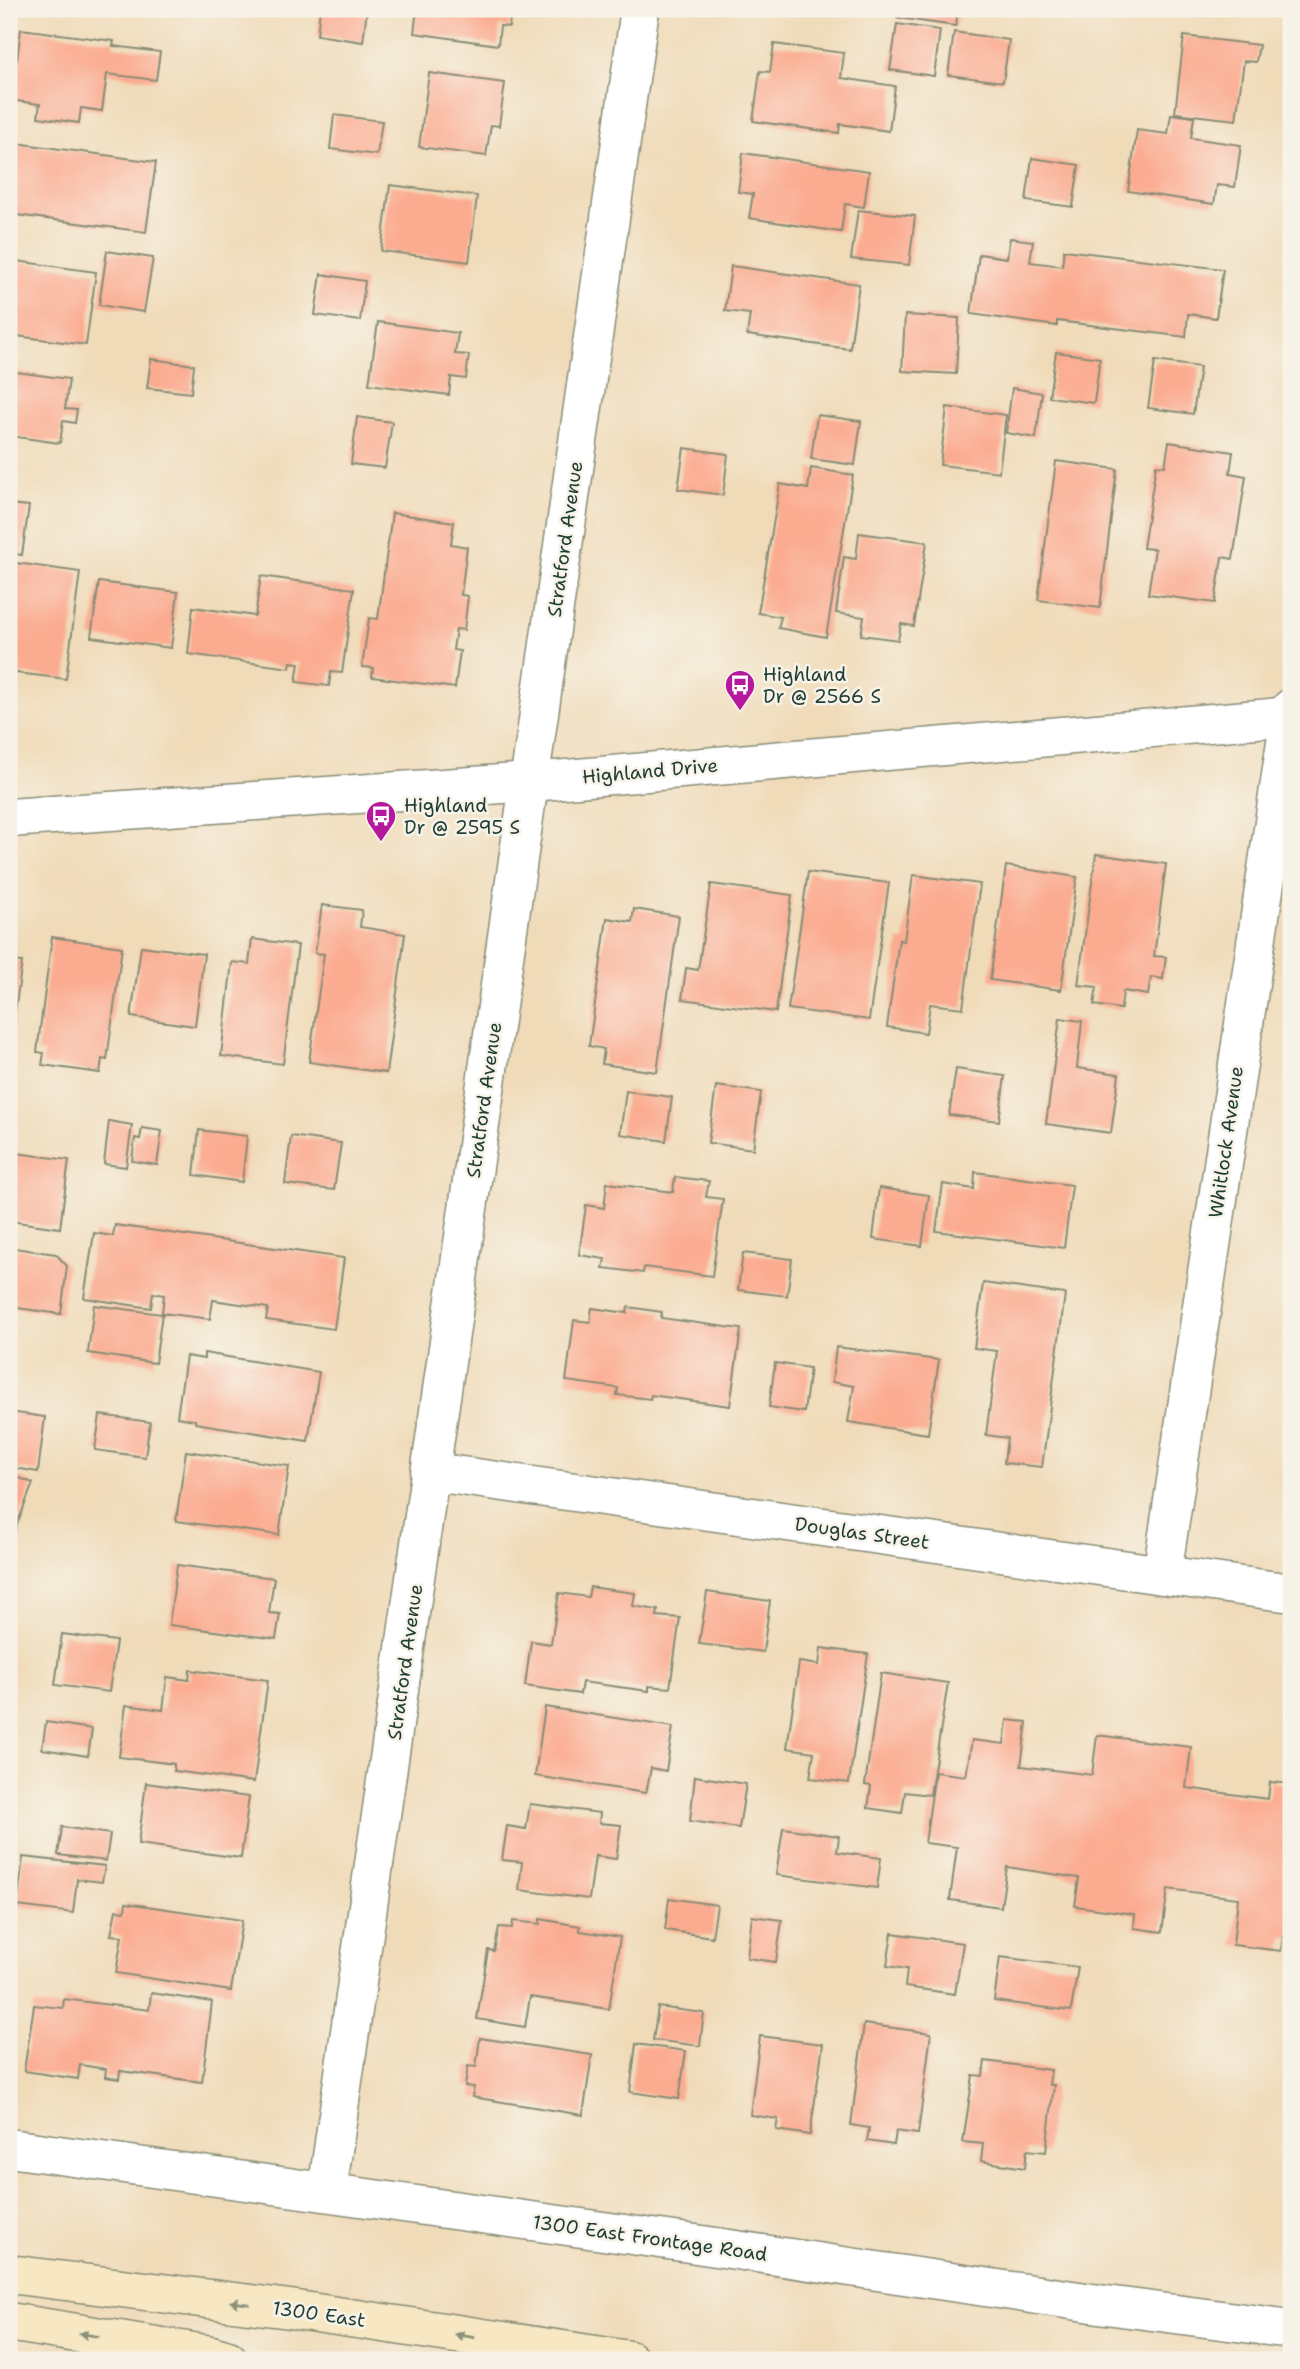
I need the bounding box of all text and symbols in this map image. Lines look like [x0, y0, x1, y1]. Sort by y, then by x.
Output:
street label: Stratford Avenue [542, 459, 588, 619]
place label: Highland Dr @ 2566 S [763, 662, 881, 709]
bus stop icon: Highland Dr @ 2566 S [723, 668, 757, 712]
street label: Highland Drive [581, 753, 719, 789]
place label: Highland Dr @ 2595 S [404, 793, 520, 840]
bus stop icon: Highland Dr @ 2595 S [364, 799, 398, 843]
street label: Stratford Avenue [461, 1020, 507, 1180]
street label: Whitlock Avenue [1203, 1064, 1249, 1220]
street label: Douglas Street [793, 1511, 931, 1555]
street label: Stratford Avenue [382, 1582, 428, 1742]
street label: 1300 East Frontage Road [531, 2209, 769, 2267]
street label: 1300 East [271, 2295, 367, 2333]
one-way arrow [228, 2297, 250, 2308]
one-way arrow [78, 2329, 100, 2340]
one-way arrow [454, 2330, 476, 2341]

